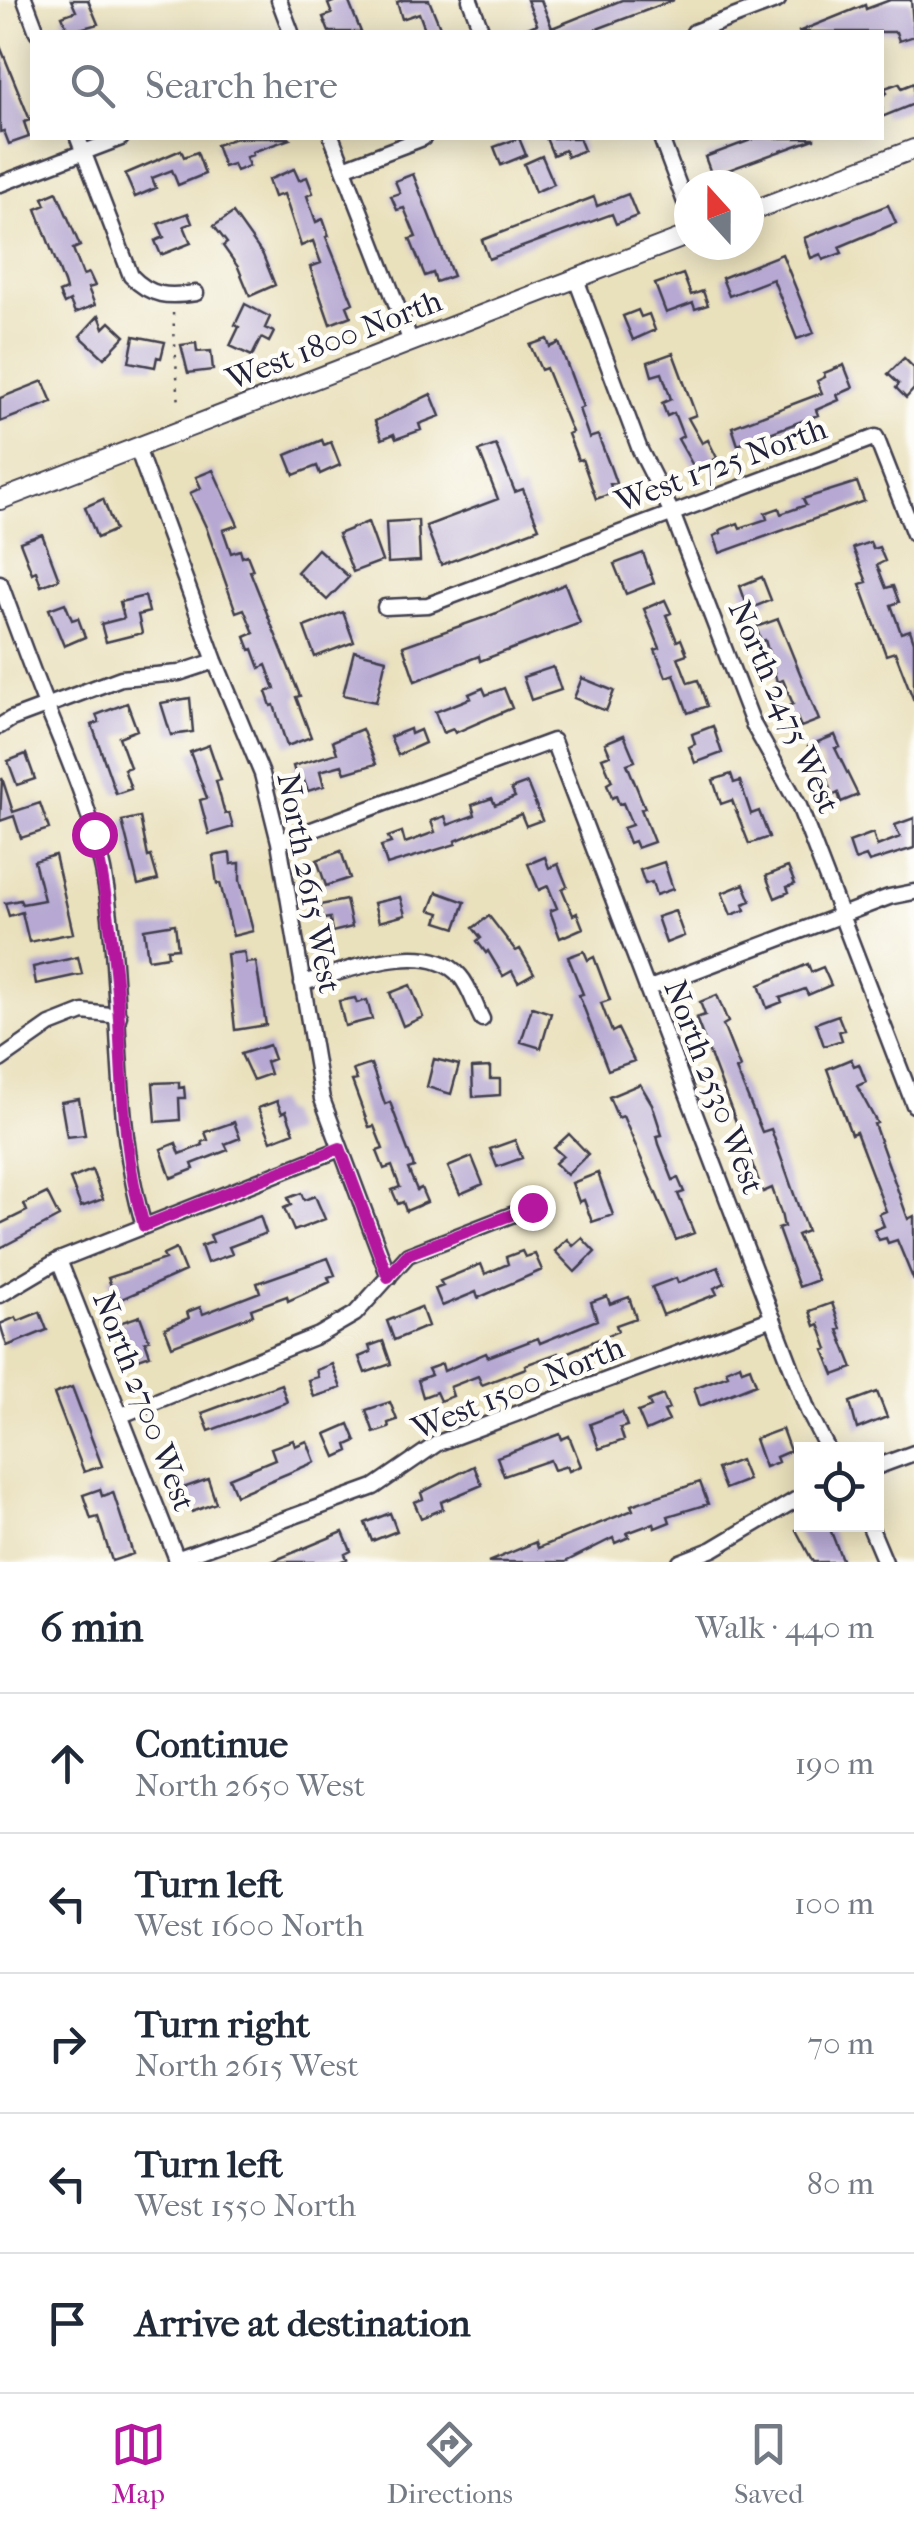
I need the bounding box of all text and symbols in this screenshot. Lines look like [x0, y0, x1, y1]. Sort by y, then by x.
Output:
search box [30, 30, 884, 140]
icon: search [65, 58, 120, 113]
text: Search here [145, 63, 338, 108]
north arrow [674, 170, 764, 260]
street label: West 1800 North [220, 282, 447, 398]
street label: West 1725 North [609, 410, 832, 521]
street label: North 2475 West [721, 595, 848, 819]
street label: North 2615 West [269, 770, 349, 997]
route start [72, 812, 118, 858]
street label: North 2530 West [656, 975, 772, 1200]
route end [510, 1185, 556, 1231]
street label: North 2700 West [85, 1286, 203, 1516]
street label: West 1500 North [406, 1329, 629, 1448]
map controls [794, 1442, 884, 1532]
button: locate [794, 1442, 884, 1532]
text: 6 min [40, 1603, 143, 1652]
text: Walk · 440 m [695, 1609, 874, 1646]
text: Continue [135, 1722, 288, 1767]
icon: ahead [40, 1736, 95, 1791]
text: 190 m [795, 1745, 874, 1782]
text: North 2650 West [135, 1767, 365, 1804]
text: Turn left [135, 1862, 283, 1907]
icon: left [40, 1876, 95, 1931]
text: 100 m [794, 1885, 874, 1922]
text: West 1600 North [135, 1907, 364, 1944]
text: Turn right [135, 2002, 310, 2047]
icon: right [40, 2016, 95, 2071]
text: 70 m [808, 2025, 874, 2062]
text: North 2615 West [135, 2047, 359, 2084]
text: Turn left [135, 2142, 283, 2187]
icon: left [40, 2156, 95, 2211]
text: 80 m [807, 2165, 874, 2202]
text: West 1550 North [135, 2187, 356, 2224]
icon: arrive [40, 2296, 95, 2351]
text: Arrive at destination [135, 2301, 471, 2346]
tab: Map [111, 2417, 166, 2510]
tab: Directions [387, 2417, 513, 2510]
tab: Saved [734, 2417, 803, 2510]

